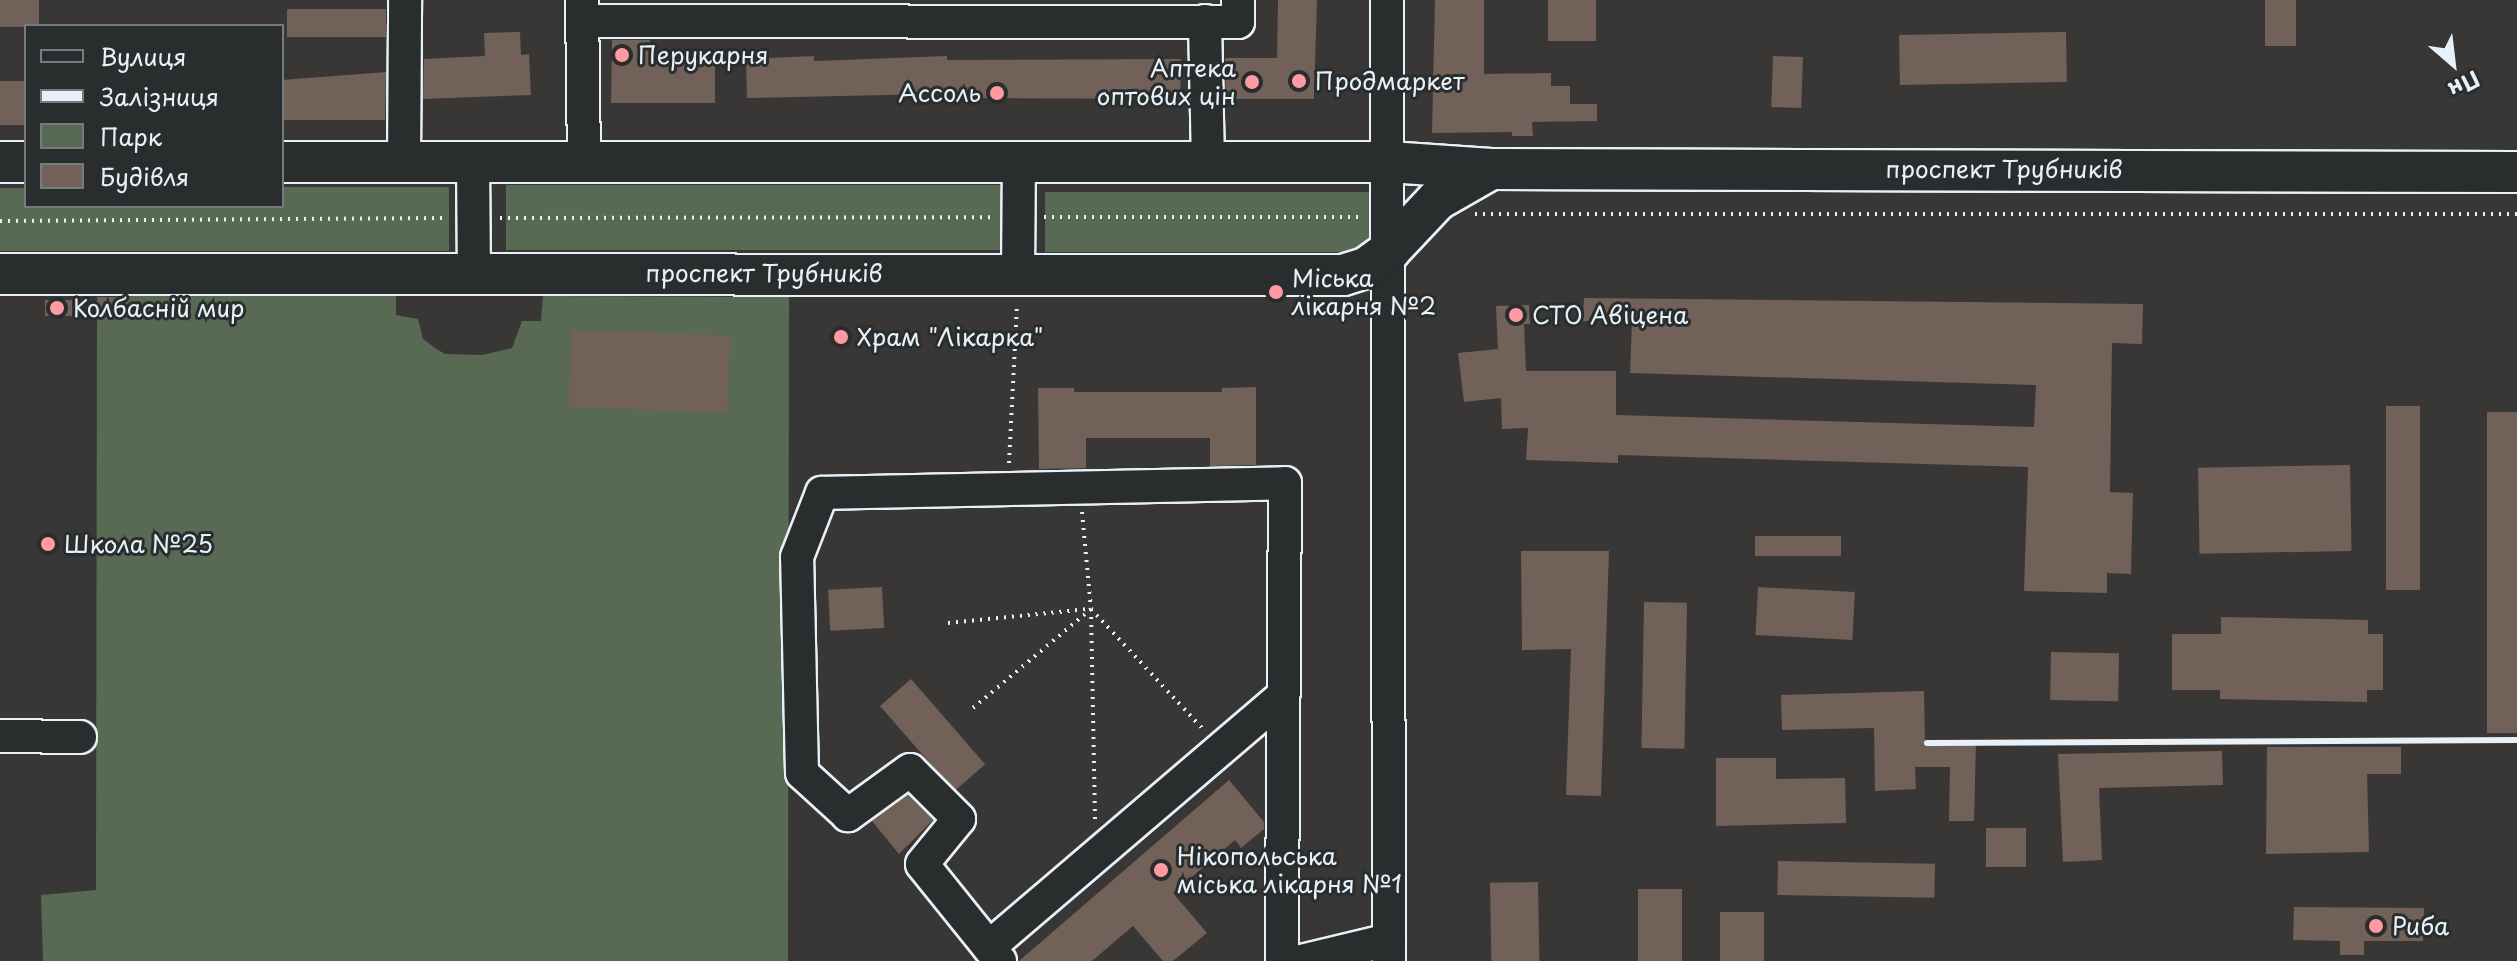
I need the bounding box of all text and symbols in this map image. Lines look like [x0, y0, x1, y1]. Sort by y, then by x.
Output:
legend [24, 24, 284, 208]
north arrow [2413, 24, 2493, 104]
text: Вулиця [100, 38, 186, 74]
place label: Перукарня [638, 41, 768, 69]
marker: Перукарня [613, 46, 631, 64]
place label: Аптека оптових цін [1097, 54, 1236, 110]
text: Пн [2443, 64, 2486, 108]
place label: Продмаркет [1315, 67, 1465, 95]
marker: Продмаркет [1290, 72, 1308, 90]
marker: Аптека оптових цін [1243, 73, 1261, 91]
text: Залізниця [100, 78, 219, 114]
place label: Ассоль [898, 79, 981, 107]
marker: Ассоль [988, 84, 1006, 102]
text: Парк [100, 118, 162, 154]
street label: проспект Трубників [1885, 155, 2123, 183]
text: Будівля [100, 158, 189, 194]
street label: проспект Трубників [645, 259, 883, 287]
place label: Міська лікарня №2 [1292, 264, 1437, 320]
marker: Міська лікарня №2 [1267, 283, 1285, 301]
place label: Колбасній мир [73, 294, 246, 322]
marker: Колбасній мир [48, 299, 66, 317]
place label: СТО Авіцена [1532, 301, 1690, 329]
marker: СТО Авіцена [1507, 306, 1525, 324]
place label: Храм "Лікарка" [857, 323, 1044, 351]
marker: Храм "Лікарка" [832, 328, 850, 346]
place label: Школа №25 [64, 530, 214, 558]
marker: Школа №25 [39, 535, 57, 553]
place label: Нікопольська міська лікарня №1 [1177, 842, 1402, 898]
marker: Нікопольська міська лікарня №1 [1152, 861, 1170, 879]
place label: Риба [2392, 912, 2449, 940]
marker: Риба [2367, 917, 2385, 935]

